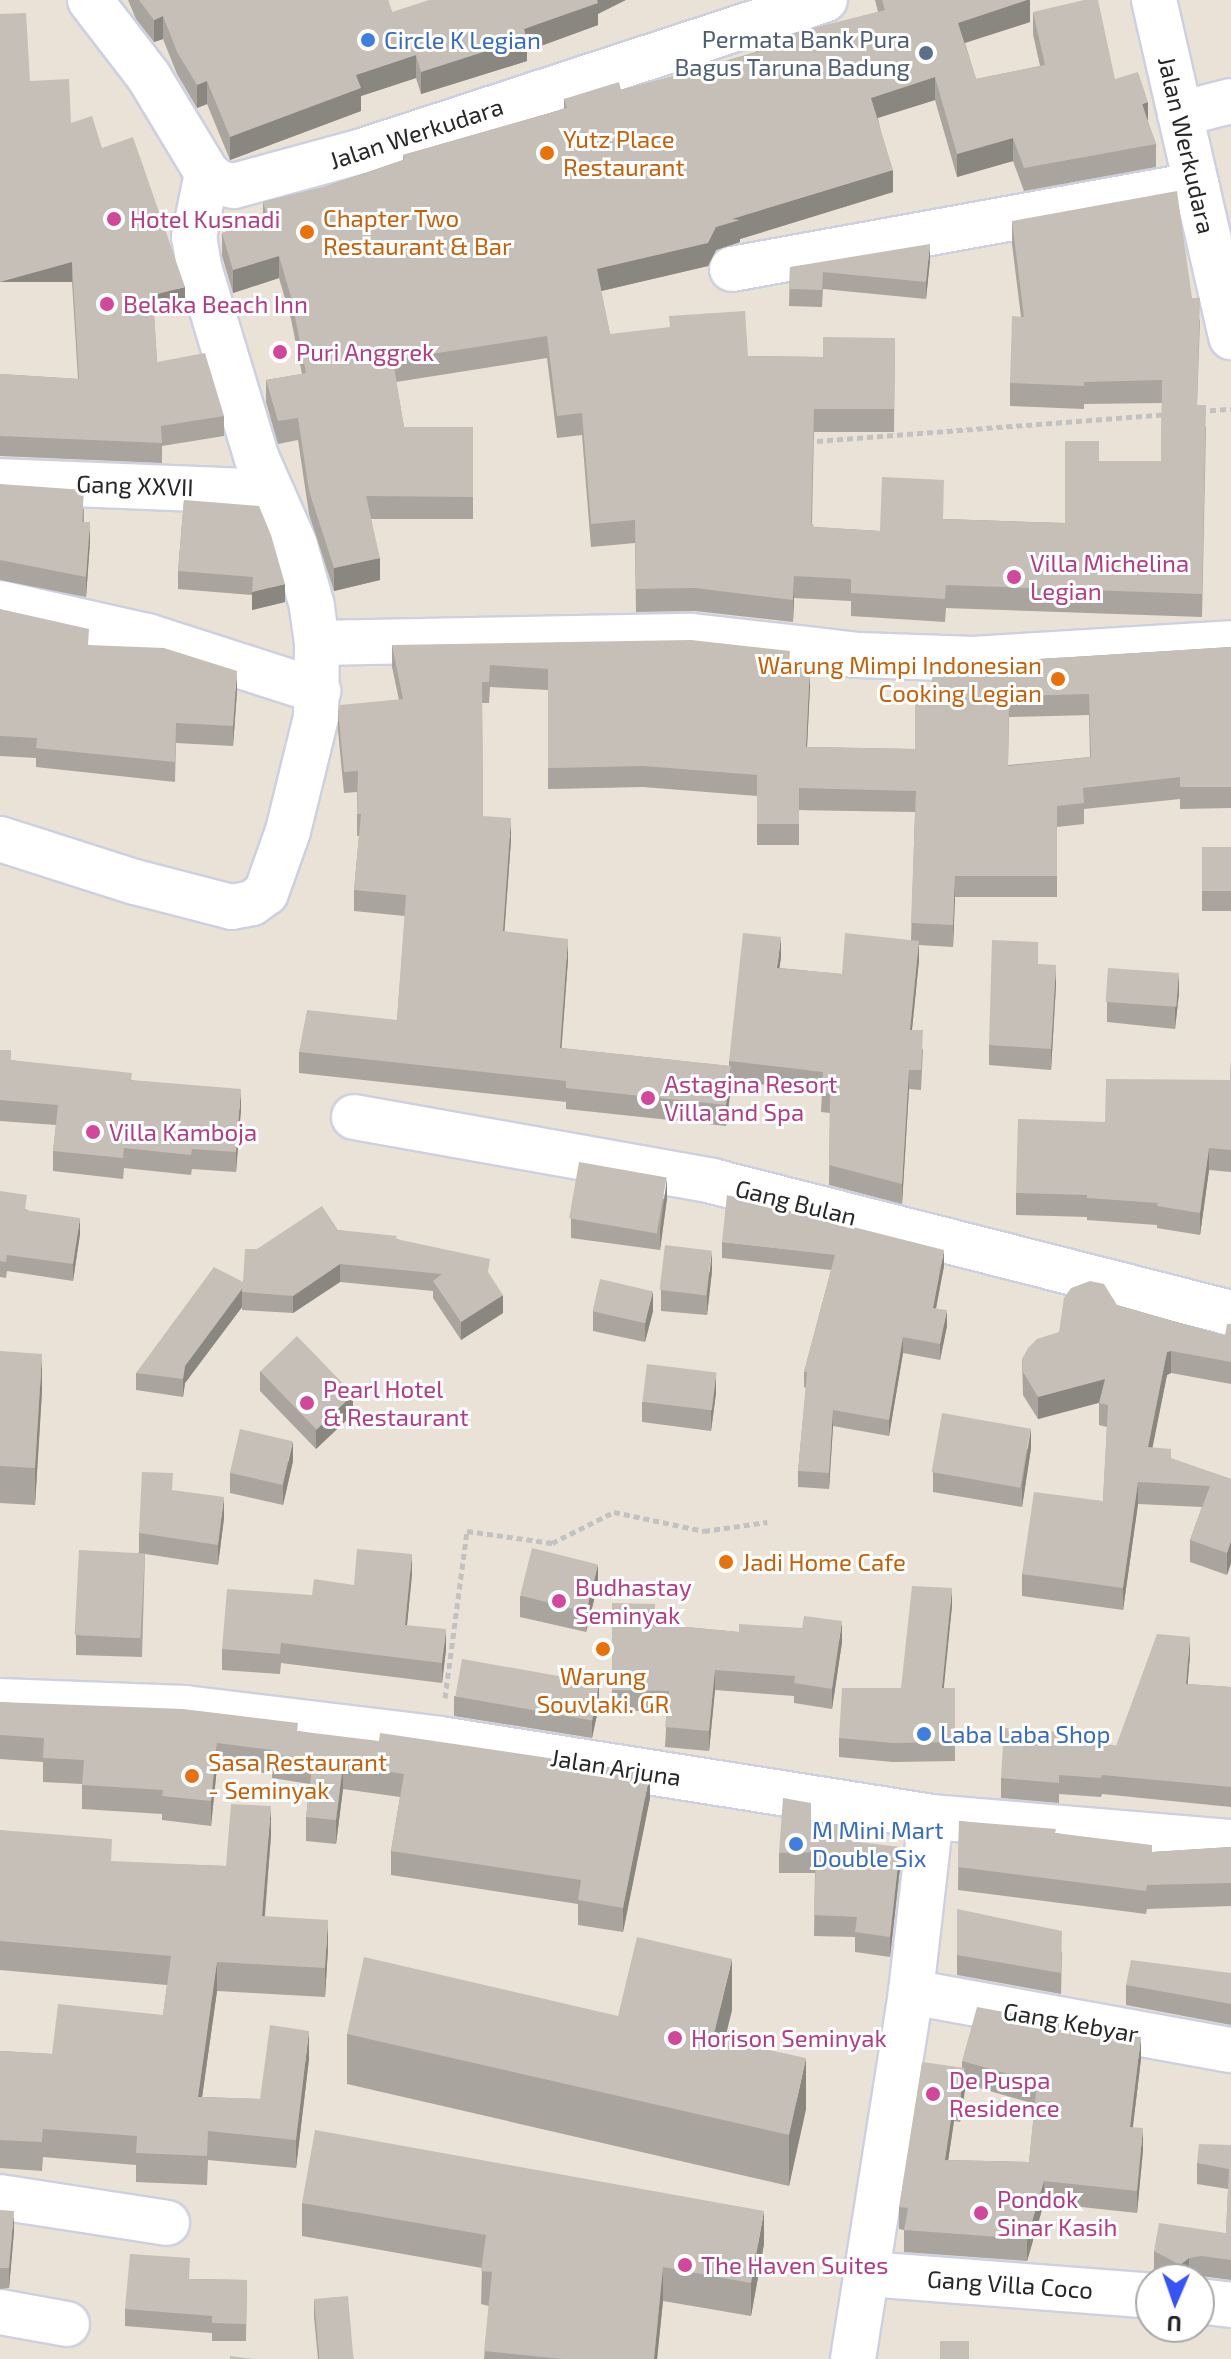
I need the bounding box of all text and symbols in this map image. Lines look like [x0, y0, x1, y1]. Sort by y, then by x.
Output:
place label: Permata Bank Pura Bagus Taruna Badung [674, 25, 910, 81]
place label: Circle K Legian [384, 26, 541, 54]
marker: Circle K Legian [359, 31, 377, 49]
marker: Permata Bank Pura Bagus Taruna Badung [917, 44, 935, 62]
street label: Jalan Werkudara [1153, 53, 1221, 237]
street label: Jalan Werkudara [325, 91, 507, 175]
place label: Yutz Place Restaurant [563, 125, 685, 181]
marker: Yutz Place Restaurant [538, 144, 556, 162]
place label: Chapter Two Restaurant & Bar [323, 204, 512, 260]
place label: Hotel Kusnadi [130, 205, 281, 233]
marker: Hotel Kusnadi [105, 210, 123, 228]
marker: Chapter Two Restaurant & Bar [298, 223, 316, 241]
place label: Belaka Beach Inn [123, 290, 308, 318]
marker: Belaka Beach Inn [98, 295, 116, 313]
place label: Puri Anggrek [296, 338, 435, 366]
marker: Puri Anggrek [271, 343, 289, 361]
street label: Gang XXVII [76, 469, 194, 501]
place label: Villa Michelina Legian [1030, 549, 1189, 605]
marker: Villa Michelina Legian [1005, 568, 1023, 586]
place label: Warung Mimpi Indonesian Cooking Legian [757, 651, 1042, 707]
marker: Warung Mimpi Indonesian Cooking Legian [1049, 670, 1067, 688]
place label: Astagina Resort Villa and Spa [664, 1070, 837, 1126]
marker: Astagina Resort Villa and Spa [639, 1089, 657, 1107]
place label: Villa Kamboja [109, 1118, 257, 1146]
marker: Villa Kamboja [84, 1123, 102, 1141]
street label: Gang Bulan [732, 1173, 860, 1231]
place label: Pearl Hotel & Restaurant [323, 1375, 469, 1431]
marker: Pearl Hotel & Restaurant [298, 1394, 316, 1412]
place label: Jadi Home Cafe [742, 1548, 906, 1576]
marker: Jadi Home Cafe [717, 1553, 735, 1571]
place label: Budhastay Seminyak [575, 1573, 692, 1629]
marker: Budhastay Seminyak [550, 1592, 568, 1610]
marker: Warung Souvlaki. GR [594, 1640, 612, 1658]
place label: Warung Souvlaki. GR [537, 1662, 669, 1718]
place label: Laba Laba Shop [940, 1720, 1110, 1748]
marker: Laba Laba Shop [915, 1725, 933, 1743]
street label: Jalan Arjuna [548, 1742, 684, 1792]
place label: Sasa Restaurant - Seminyak [208, 1748, 387, 1804]
marker: Sasa Restaurant - Seminyak [183, 1767, 201, 1785]
place label: M Mini Mart Double Six [812, 1816, 944, 1872]
marker: M Mini Mart Double Six [787, 1835, 805, 1853]
street label: Gang Kebyar [1001, 1996, 1141, 2048]
place label: Horison Seminyak [691, 2024, 887, 2052]
marker: Horison Seminyak [666, 2029, 684, 2047]
place label: De Puspa Residence [949, 2066, 1060, 2122]
marker: De Puspa Residence [924, 2085, 942, 2103]
place label: Pondok Sinar Kasih [997, 2185, 1118, 2241]
marker: Pondok Sinar Kasih [972, 2204, 990, 2222]
place label: The Haven Suites [701, 2251, 888, 2279]
marker: The Haven Suites [676, 2256, 694, 2274]
north arrow [1135, 2263, 1215, 2343]
street label: Gang Villa Coco [926, 2264, 1094, 2304]
text: U [1166, 2312, 1182, 2338]

